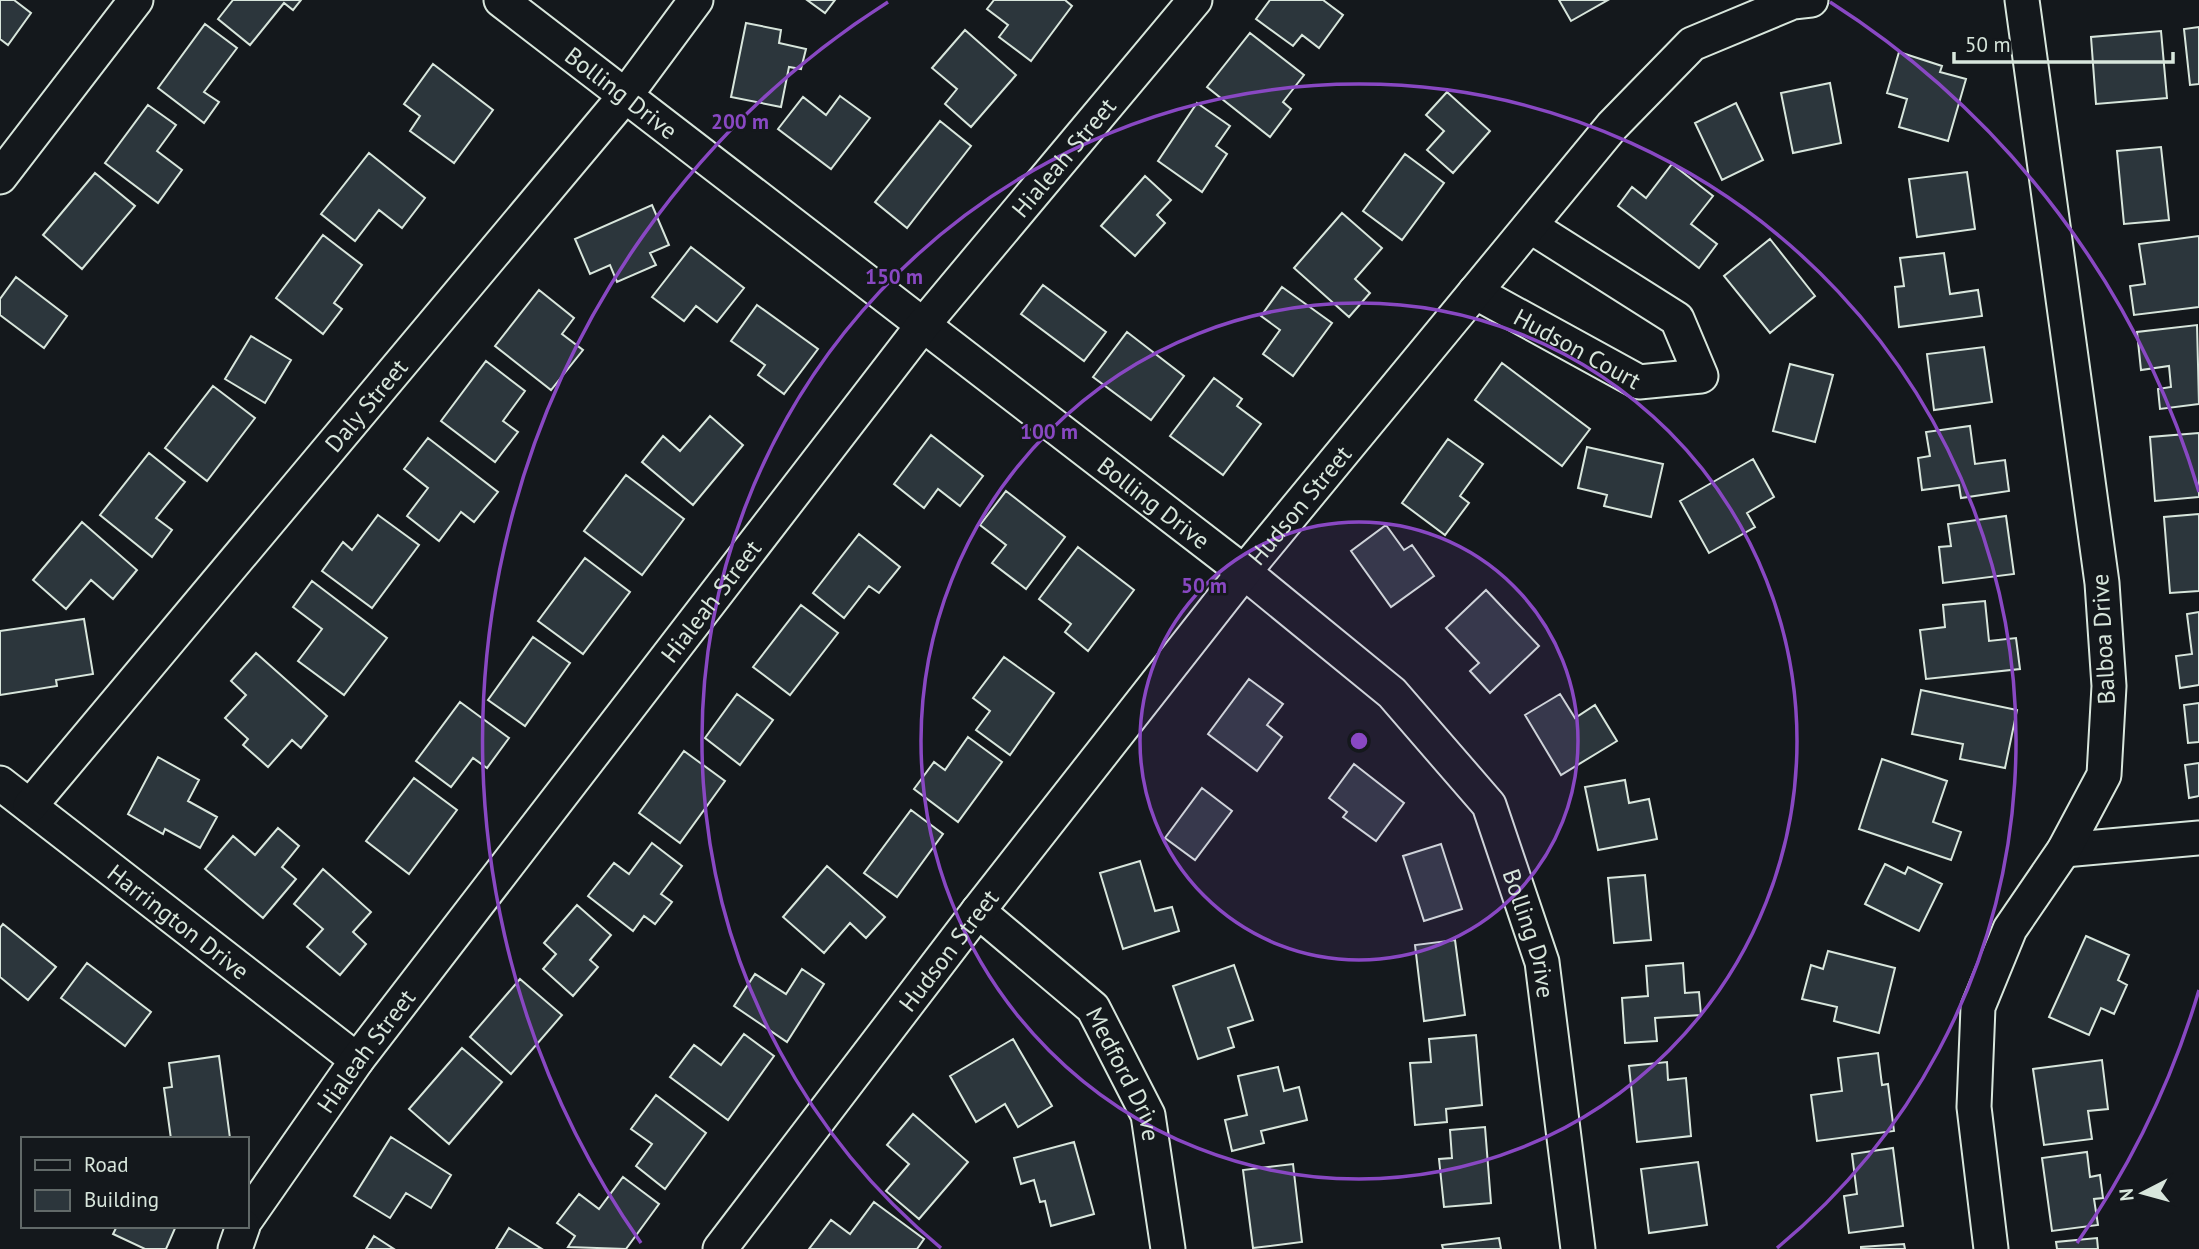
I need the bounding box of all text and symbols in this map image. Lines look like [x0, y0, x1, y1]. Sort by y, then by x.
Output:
scale bar [1954, 21, 2173, 65]
text: 50 m [1965, 31, 2011, 58]
street label: Bolling Drive [559, 40, 684, 146]
street label: Hialeah Street [1005, 91, 1122, 223]
text: 200 m [711, 108, 769, 135]
text: 150 m [865, 263, 923, 290]
street label: Hudson Court [1509, 301, 1647, 396]
street label: Daly Street [318, 352, 414, 458]
text: 100 m [1020, 418, 1078, 445]
street label: Hudson Street [1241, 439, 1358, 571]
street label: Bolling Drive [1092, 450, 1216, 556]
street label: Hialeah Street [654, 533, 768, 668]
text: 50 m [1181, 572, 1227, 599]
street label: Balboa Drive [2084, 573, 2122, 705]
centre of rings [1347, 729, 1371, 753]
street label: Harrington Drive [102, 857, 256, 986]
street label: Bolling Drive [1496, 865, 1562, 1000]
street label: Hudson Street [892, 883, 1005, 1018]
street label: Hialeah Street [310, 983, 422, 1119]
street label: Medford Drive [1080, 1002, 1167, 1143]
legend [21, 1137, 248, 1228]
text: Road [84, 1151, 128, 1178]
north arrow [2108, 1158, 2178, 1228]
text: Building [84, 1186, 159, 1213]
text: N [2114, 1187, 2139, 1202]

